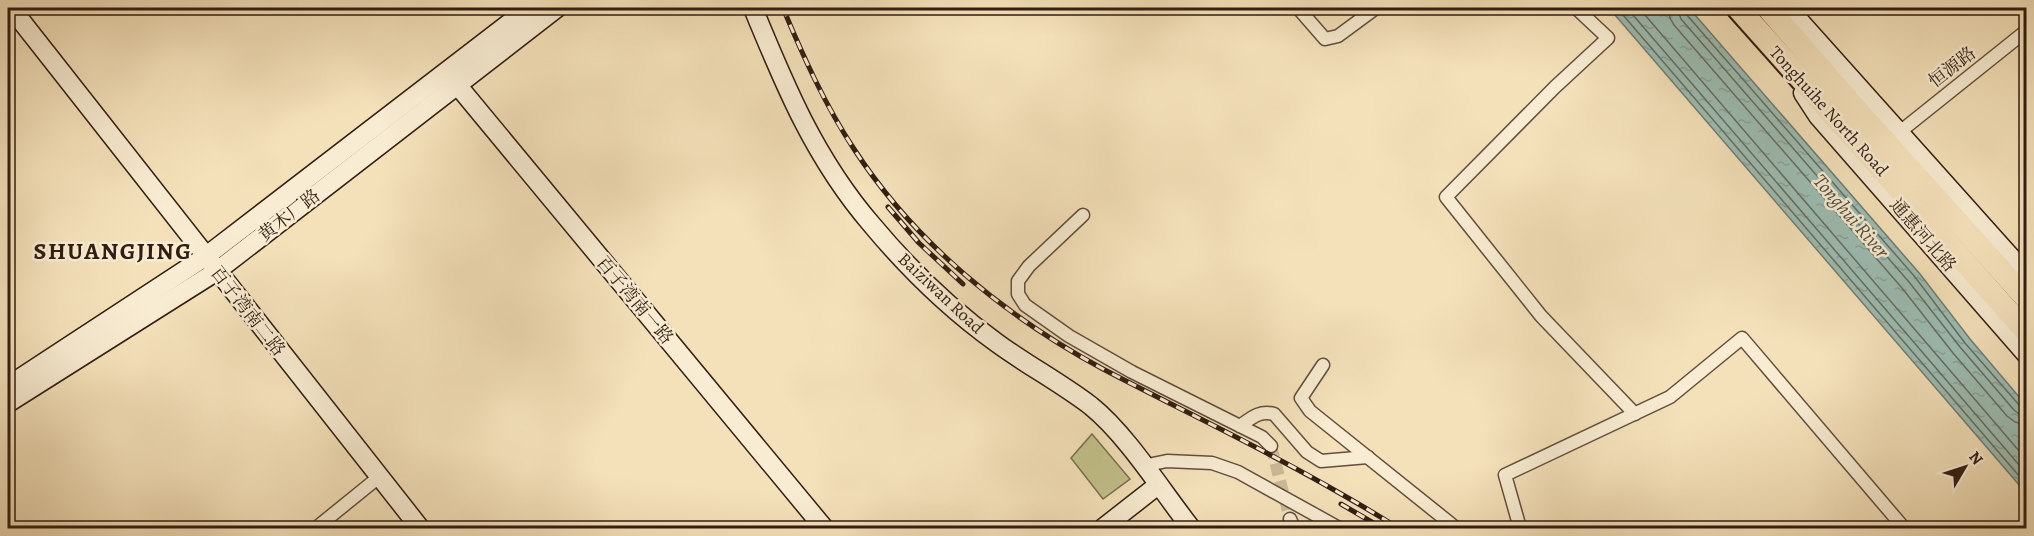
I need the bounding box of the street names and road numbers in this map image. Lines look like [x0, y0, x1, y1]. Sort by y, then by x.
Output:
street label: Tonghuihe North Road [1764, 41, 1894, 181]
street label: 恒源路 [1923, 41, 1981, 93]
street label: 黄木厂路 [253, 183, 325, 247]
street label: 通惠河北路 [1884, 193, 1962, 277]
street label: Baiziwan Road [893, 247, 989, 339]
street label: 百子湾南一路 [591, 251, 679, 349]
street label: 百子湾南二路 [205, 261, 291, 361]

